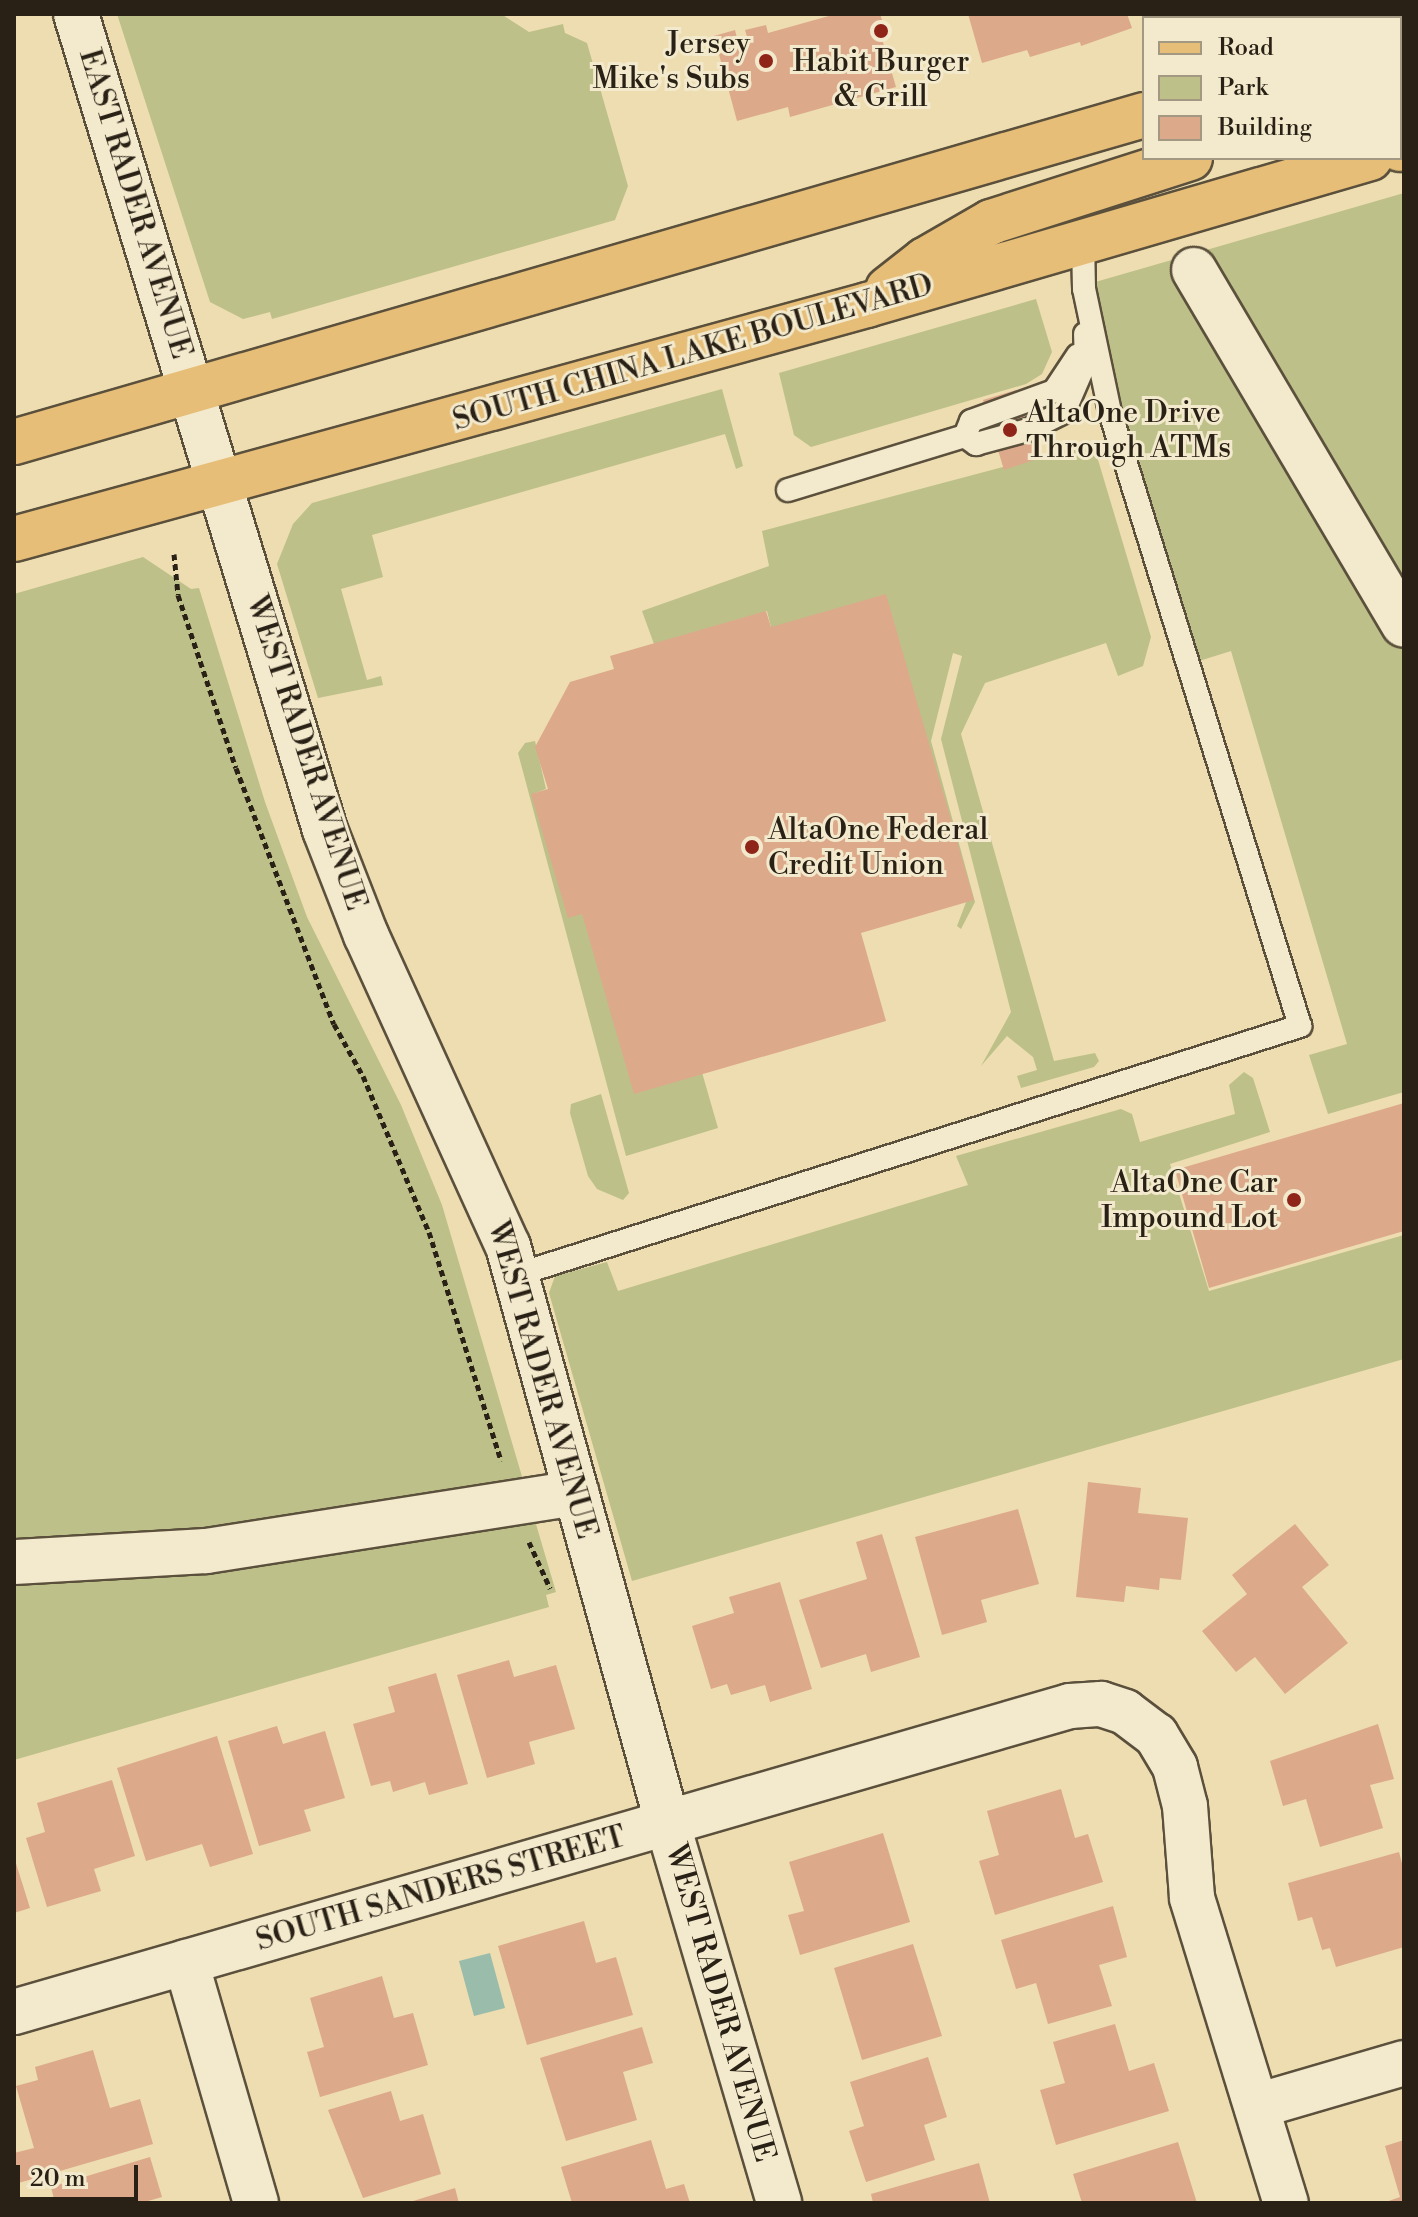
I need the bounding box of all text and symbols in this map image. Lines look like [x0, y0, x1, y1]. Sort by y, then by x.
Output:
legend [1142, 16, 1402, 160]
marker: Habit Burger & Grill [872, 22, 890, 40]
place label: Jersey Mike's Subs [592, 26, 750, 96]
text: Road [1218, 33, 1274, 63]
place label: Habit Burger & Grill [793, 44, 969, 114]
street label: EAST RADER AVENUE [71, 45, 199, 363]
marker: Jersey Mike's Subs [757, 52, 775, 70]
text: Park [1218, 73, 1268, 103]
text: Building [1218, 113, 1312, 143]
street label: SOUTH CHINA LAKE BOULEVARD [449, 267, 937, 439]
place label: AltaOne Drive Through ATMs [1026, 395, 1231, 466]
marker: AltaOne Drive Through ATMs [1001, 421, 1019, 439]
street label: WEST RADER AVENUE [238, 591, 374, 915]
place label: AltaOne Federal Credit Union [768, 812, 988, 882]
marker: AltaOne Federal Credit Union [743, 838, 761, 856]
place label: AltaOne Car Impound Lot [1101, 1165, 1278, 1236]
marker: AltaOne Car Impound Lot [1285, 1191, 1303, 1209]
street label: WEST RADER AVENUE [479, 1217, 605, 1543]
street label: SOUTH SANDERS STREET [252, 1819, 630, 1959]
street label: WEST RADER AVENUE [657, 1840, 783, 2166]
scale bar [20, 2149, 142, 2199]
text: 20 m [30, 2164, 86, 2194]

